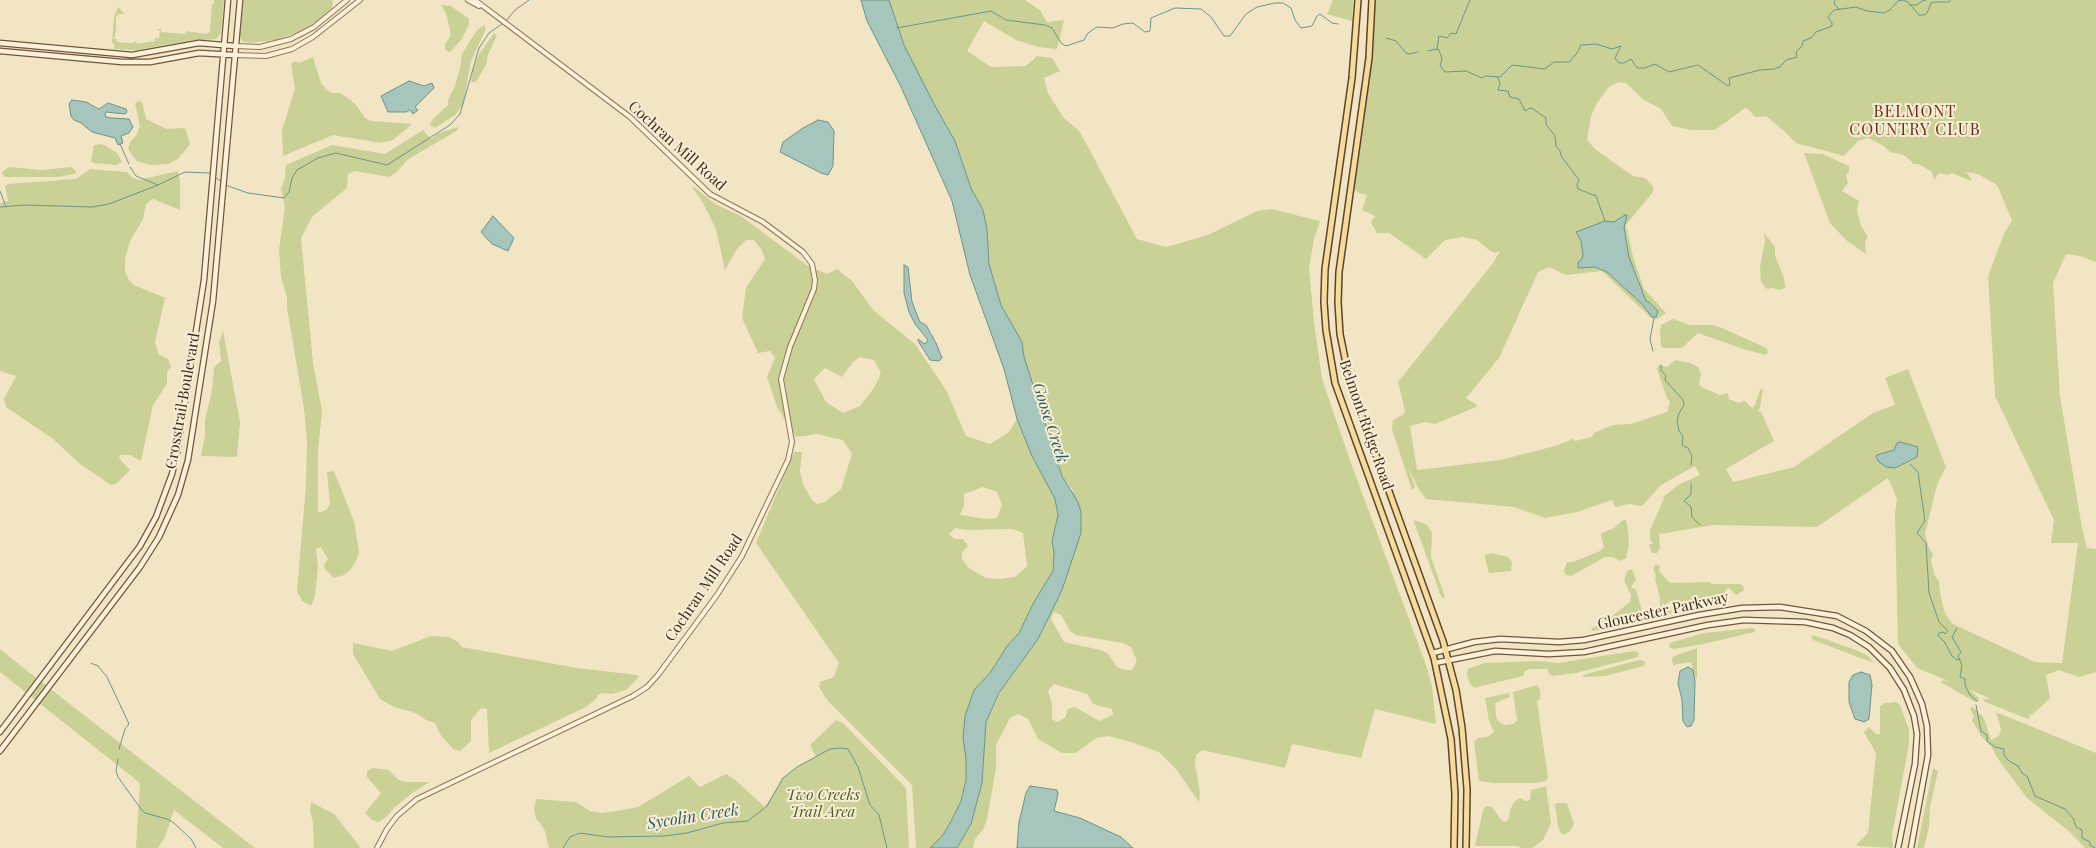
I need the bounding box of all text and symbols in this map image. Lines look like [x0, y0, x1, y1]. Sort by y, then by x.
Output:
street label: Cochran Mill Road [624, 97, 730, 195]
district label: BELMONT COUNTRY CLUB [1848, 102, 1982, 140]
street label: Crosstrail Boulevard [162, 332, 204, 470]
street label: Belmont Ridge Road [1335, 357, 1397, 493]
water label: Goose Creek [1028, 381, 1072, 465]
street label: Cochran Mill Road [661, 531, 747, 645]
street label: Gloucester Parkway [1596, 588, 1730, 634]
park label: Two Creeks Trail Area [786, 786, 860, 821]
water label: Sycolin Creek [646, 800, 740, 834]

